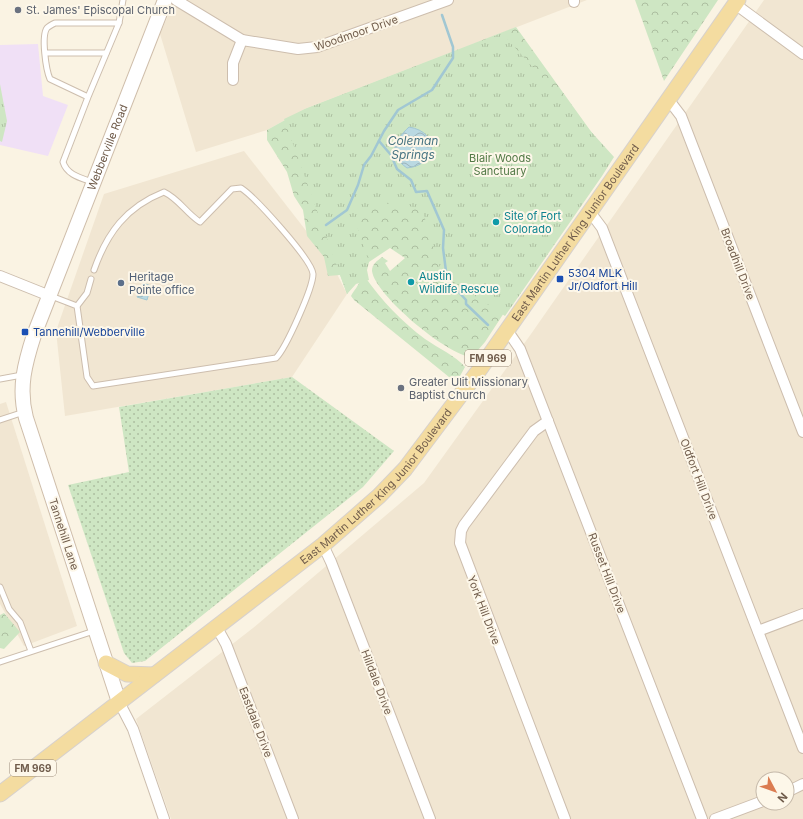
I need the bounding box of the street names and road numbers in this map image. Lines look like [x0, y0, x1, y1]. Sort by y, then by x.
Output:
street label: Woodmoor Drive [312, 12, 400, 54]
street label: Webberville Road [84, 102, 131, 192]
street label: East Martin Luther King Junior Boulevard [509, 141, 642, 324]
street label: Broadhill Drive [718, 226, 758, 302]
road number: FM 969 [465, 350, 511, 366]
street label: East Martin Luther King Junior Boulevard [297, 406, 455, 567]
street label: Oldfort Hill Drive [677, 436, 721, 522]
street label: Tannehill Lane [46, 496, 82, 572]
street label: Russet Hill Drive [585, 531, 629, 615]
street label: York Hill Drive [464, 573, 504, 647]
street label: Hilldale Drive [358, 647, 396, 717]
street label: Eastdale Drive [236, 685, 276, 759]
road number: FM 969 [10, 760, 56, 776]

